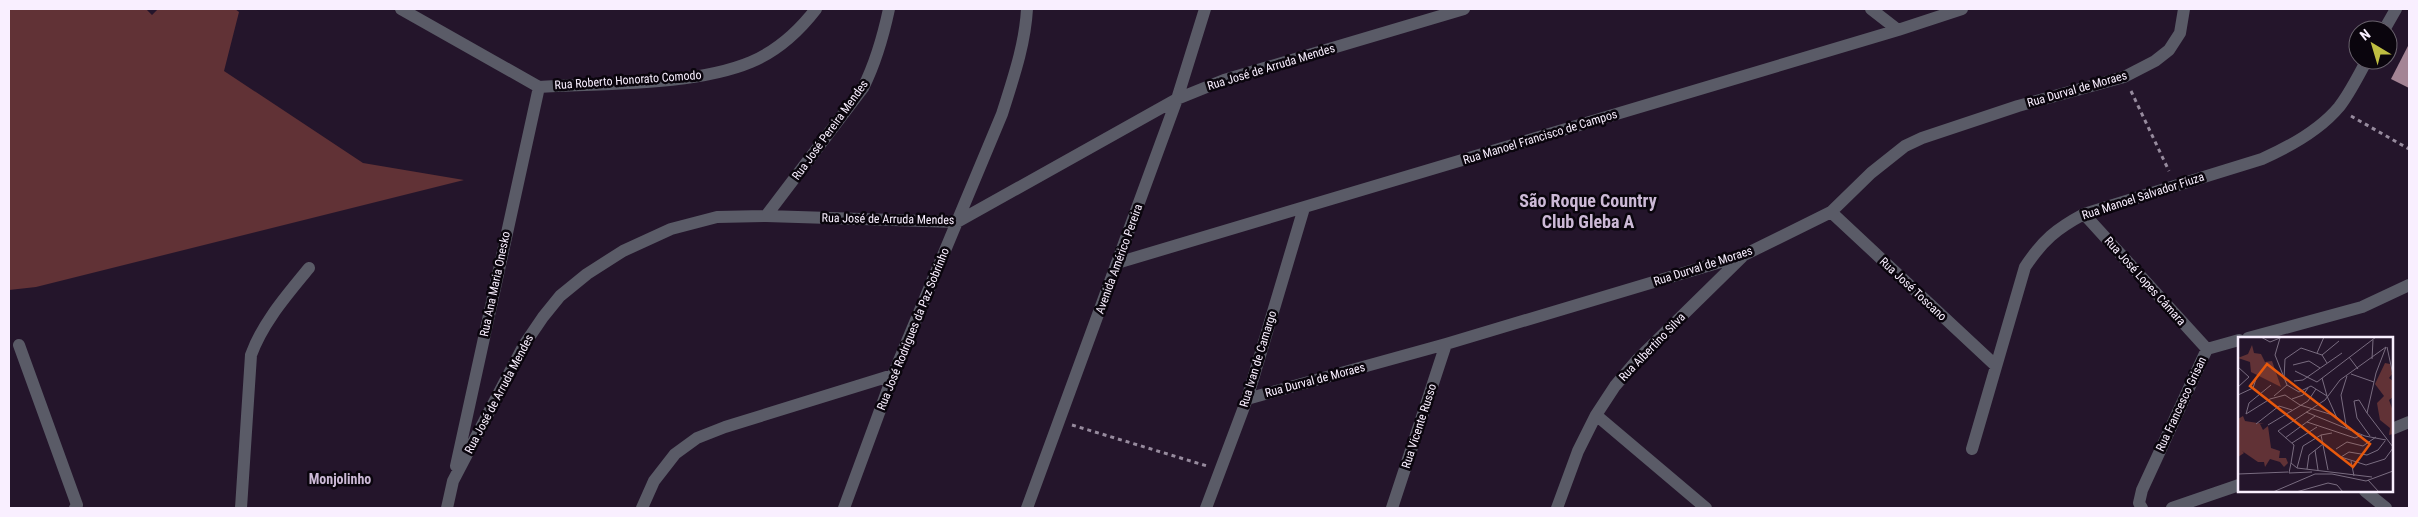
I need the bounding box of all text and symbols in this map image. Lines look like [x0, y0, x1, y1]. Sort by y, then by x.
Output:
north arrow [2348, 20, 2398, 70]
text: N [2357, 26, 2373, 44]
street label: Rua José de Arruda Mendes [1205, 41, 1337, 93]
street label: Rua Roberto Honorato Comodo [554, 68, 702, 92]
street label: Rua Durval de Moraes [2026, 68, 2128, 110]
street label: Rua José Pereira Mendes [789, 77, 871, 183]
street label: Rua Manoel Francisco de Campos [1461, 107, 1619, 167]
street label: Rua Manoel Salvador Fiuza [2080, 170, 2206, 222]
district label: São Roque Country Club Gleba A [1519, 190, 1657, 232]
street label: Avenida Américo Pereira [1093, 202, 1145, 316]
street label: Rua José de Arruda Mendes [822, 211, 954, 227]
street label: Rua Ana Maria Onesko [477, 230, 513, 338]
street label: Rua José Lopes Câmara [2102, 234, 2189, 328]
street label: Rua Durval de Moraes [1652, 243, 1754, 289]
street label: Rua José Rodrigues da Paz Sobrinho [874, 246, 952, 412]
street label: Rua José Toscano [1877, 254, 1949, 324]
street label: Rua Ivan de Camargo [1237, 309, 1279, 409]
street label: Rua Albertino Silva [1616, 310, 1688, 384]
street label: Rua José de Arruda Mendes [462, 332, 536, 456]
inset map [2238, 337, 2393, 492]
street label: Rua Francesco Grisan [2153, 354, 2209, 454]
street label: Rua Durval de Moraes [1263, 360, 1367, 400]
street label: Rua Vicente Russo [1399, 382, 1439, 470]
district label: Monjolinho [309, 471, 371, 487]

